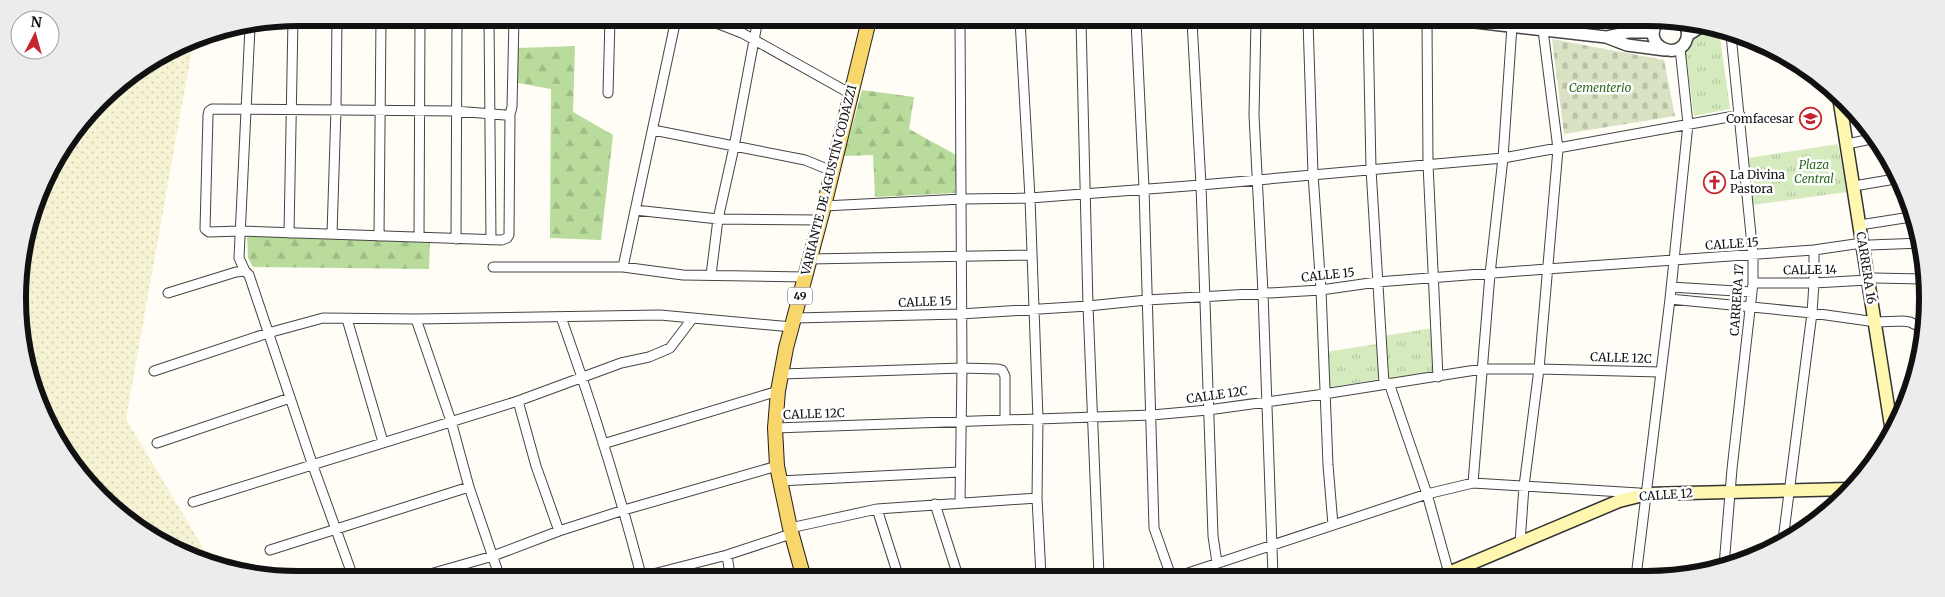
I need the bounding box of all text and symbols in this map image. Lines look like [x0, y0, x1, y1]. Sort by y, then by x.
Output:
north arrow [10, 10, 60, 60]
text: N [30, 13, 43, 32]
park label: Cementerio [1569, 80, 1632, 95]
street label: VARIANTE DE AGUSTÍN CODAZZI [797, 83, 859, 277]
school or university icon: Comfacesar [1798, 107, 1822, 131]
place label: Comfacesar [1726, 111, 1795, 126]
park label: Plaza Central [1794, 157, 1834, 186]
place label: La Divina Pastora [1730, 167, 1786, 196]
church icon: La Divina Pastora [1702, 170, 1726, 194]
street label: CARRERA 16 [1853, 231, 1880, 305]
street label: CALLE 15 [1705, 234, 1759, 253]
street label: CALLE 14 [1783, 262, 1838, 277]
street label: CARRERA 17 [1726, 263, 1747, 337]
street label: CALLE 15 [1301, 264, 1355, 285]
road number: 49 [788, 288, 812, 304]
street label: CALLE 15 [898, 293, 952, 310]
street label: CALLE 12C [1590, 349, 1652, 366]
street label: CALLE 12C [1185, 383, 1249, 406]
street label: CALLE 12C [783, 405, 845, 422]
street label: CALLE 12 [1639, 485, 1693, 504]

